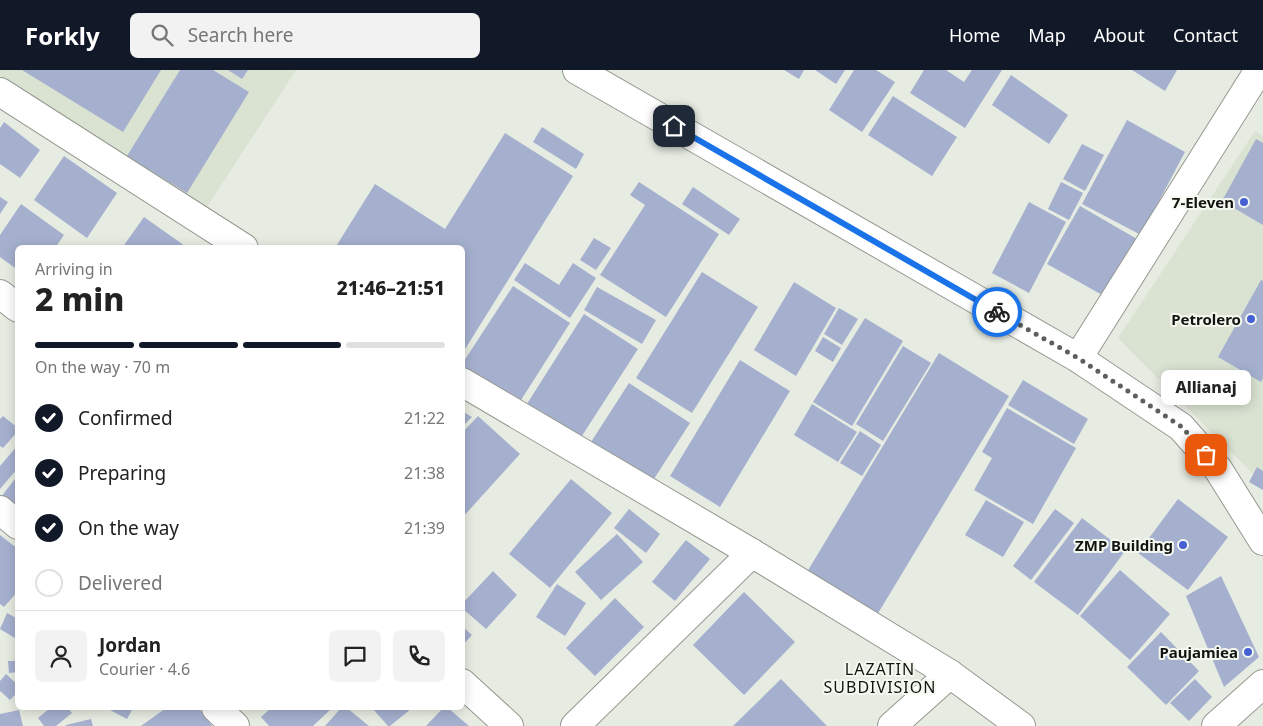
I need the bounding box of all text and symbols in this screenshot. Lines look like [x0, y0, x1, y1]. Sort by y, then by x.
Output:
search box [130, 13, 480, 58]
text: Forkly [25, 19, 100, 52]
icon: search [148, 21, 176, 49]
text: Search here [188, 22, 293, 48]
text: Home [949, 23, 1000, 47]
text: Map [1028, 23, 1066, 47]
text: About [1094, 23, 1145, 47]
text: Contact [1173, 23, 1238, 47]
pin [653, 105, 695, 147]
icon: home [660, 112, 688, 140]
place label: 7-Eleven [1172, 192, 1234, 212]
marker: 7-Eleven [1238, 196, 1250, 208]
text: Arriving in [35, 258, 113, 280]
text: 21:46–21:51 [337, 275, 445, 301]
text: 2 min [35, 277, 124, 320]
courier [972, 287, 1022, 337]
icon: bike [983, 298, 1011, 326]
place label: Petrolero [1171, 309, 1241, 329]
marker: Petrolero [1245, 313, 1257, 325]
text: On the way · 70 m [35, 356, 170, 378]
callout: Allianaj [1161, 370, 1251, 405]
text: Allianaj [1175, 376, 1237, 398]
icon: check [35, 404, 63, 432]
text: Confirmed [78, 405, 173, 431]
text: 21:22 [404, 407, 445, 429]
pin [1185, 434, 1227, 476]
icon: bag [1192, 441, 1220, 469]
icon: check [35, 459, 63, 487]
text: Preparing [78, 460, 166, 486]
text: 21:38 [404, 462, 445, 484]
icon: check [35, 514, 63, 542]
text: On the way [78, 515, 179, 541]
text: 21:39 [404, 517, 445, 539]
place label: ZMP Building [1075, 535, 1173, 555]
marker: ZMP Building [1177, 539, 1189, 551]
text: Delivered [78, 570, 163, 596]
button: person [35, 630, 87, 682]
button: chat [329, 630, 381, 682]
button: phone [393, 630, 445, 682]
text: Jordan [99, 632, 161, 658]
place label: Paujamiea [1159, 642, 1238, 662]
marker: Paujamiea [1242, 646, 1254, 658]
text: Courier · 4.6 [99, 658, 190, 680]
district label: LAZATIN SUBDIVISION [824, 658, 936, 698]

